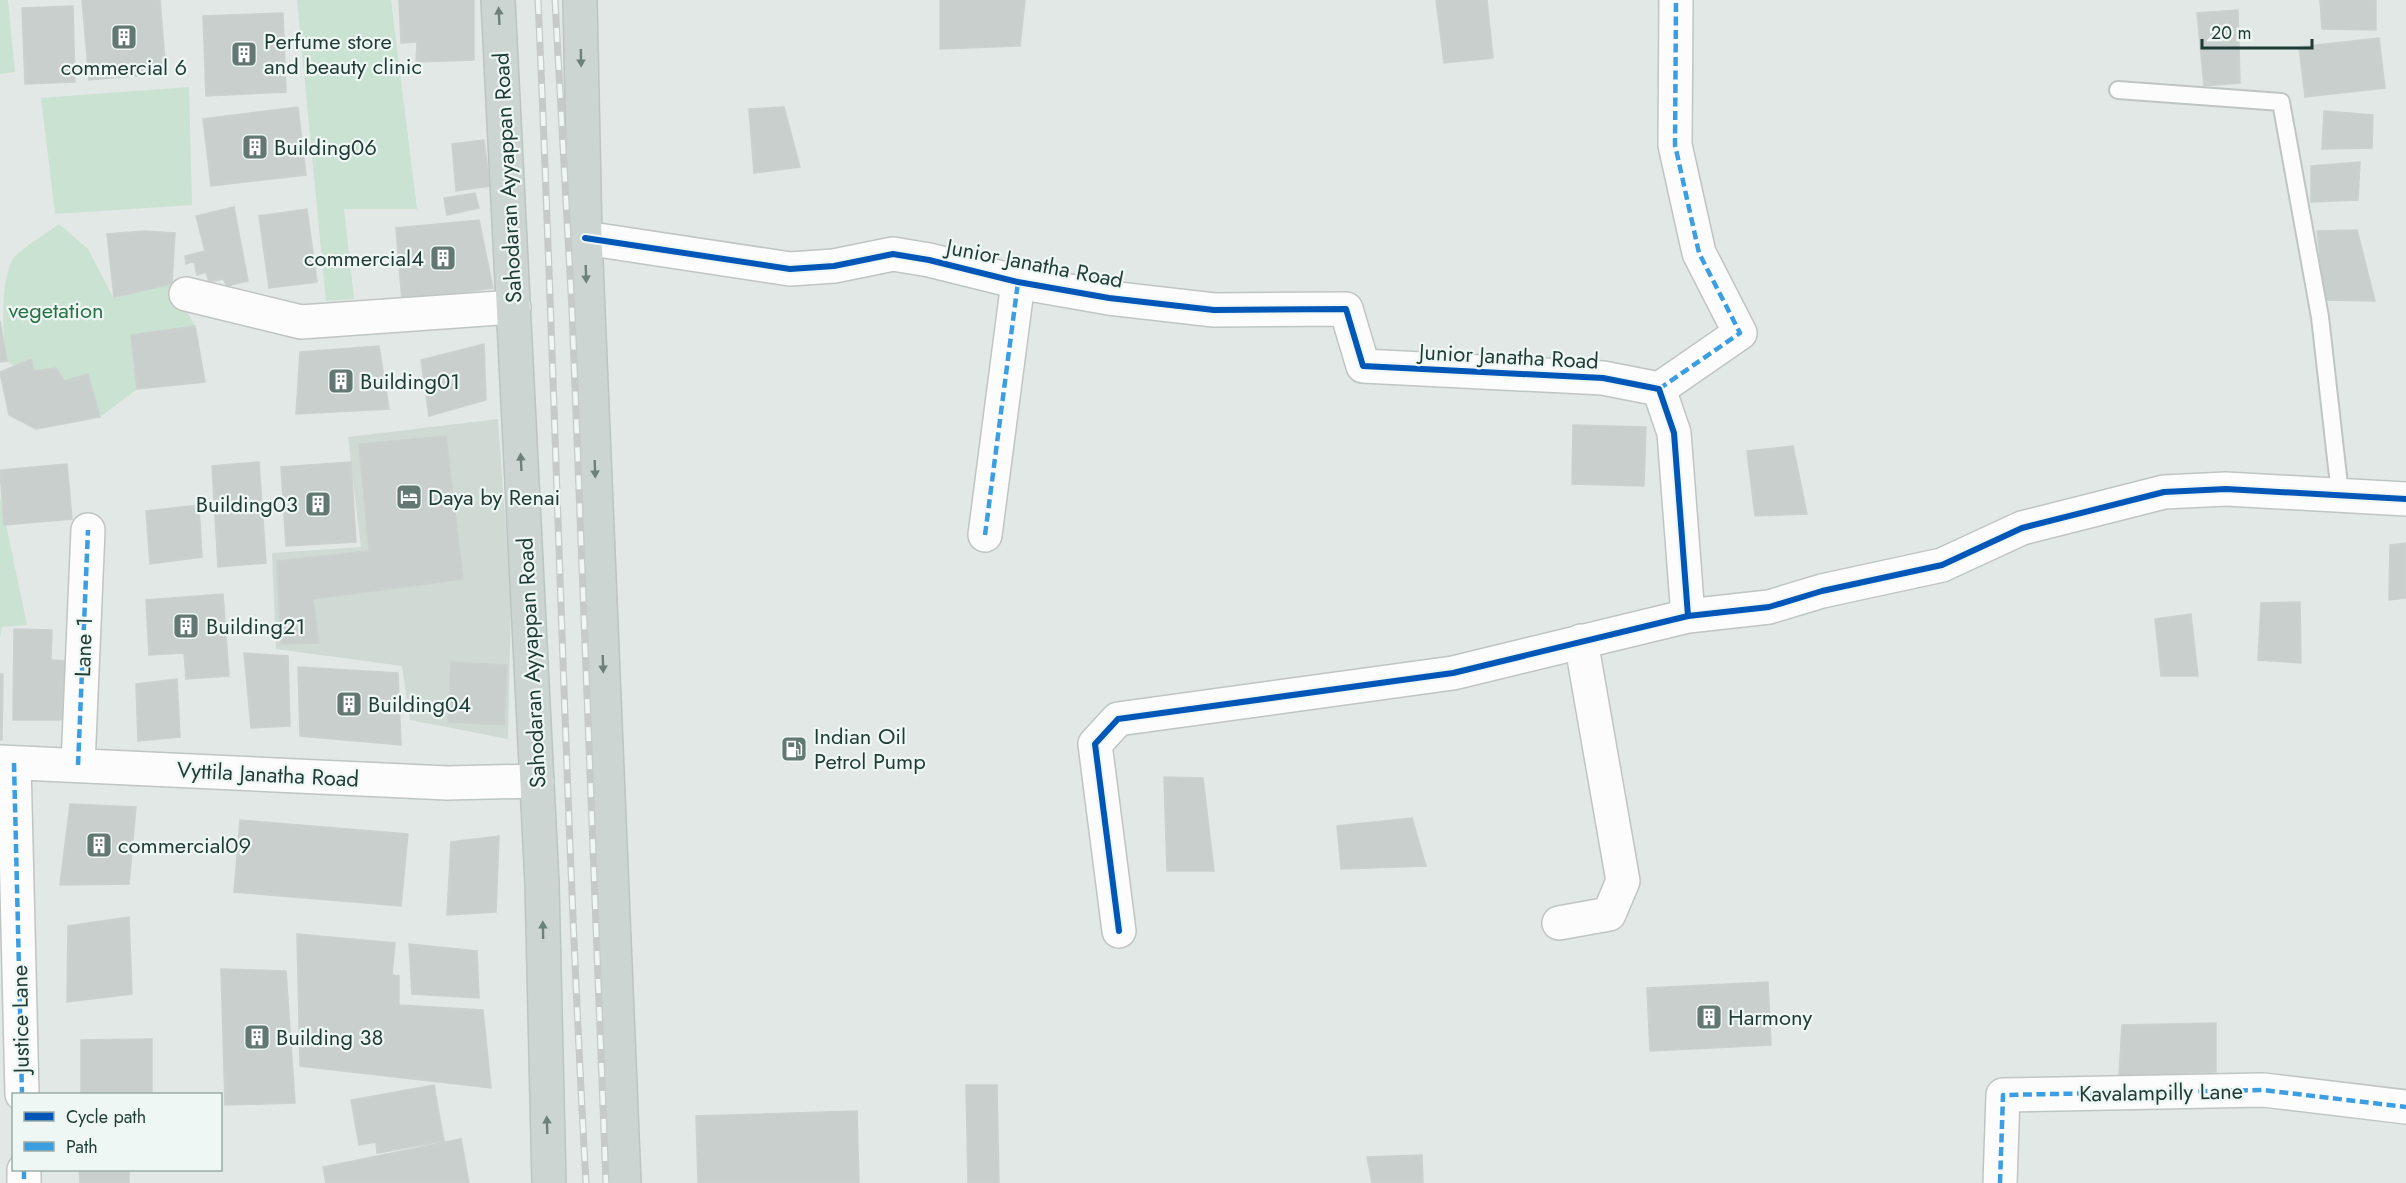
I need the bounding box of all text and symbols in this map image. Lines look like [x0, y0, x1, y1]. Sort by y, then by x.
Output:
one-way arrow [494, 6, 503, 25]
scale bar [2202, 12, 2312, 50]
text: 20 m [2211, 20, 2251, 46]
building icon: commercial 6 [109, 22, 139, 52]
place label: Perfume store and beauty clinic [264, 25, 422, 82]
building icon: Perfume store and beauty clinic [229, 39, 259, 69]
one-way arrow [576, 49, 586, 68]
place label: commercial 6 [61, 51, 187, 83]
street label: Sahodaran Ayyappan Road [484, 52, 530, 304]
place label: Building06 [274, 131, 377, 163]
building icon: Building06 [240, 132, 270, 162]
street label: Junior Janatha Road [941, 230, 1126, 296]
place label: commercial4 [304, 242, 424, 274]
building icon: commercial4 [428, 243, 458, 273]
one-way arrow [582, 265, 591, 284]
park label: vegetation [9, 294, 103, 326]
street label: Junior Janatha Road [1415, 335, 1600, 377]
place label: Building01 [360, 365, 460, 397]
building icon: Building01 [326, 366, 356, 396]
one-way arrow [517, 453, 526, 472]
one-way arrow [590, 460, 599, 479]
place label: Daya by Renai [428, 481, 560, 513]
hotel icon: Daya by Renai [394, 482, 424, 512]
place label: Building03 [196, 488, 298, 520]
building icon: Building03 [303, 489, 333, 519]
street label: Sahodaran Ayyappan Road [508, 537, 554, 789]
place label: Building21 [206, 610, 305, 642]
building icon: Building21 [171, 611, 201, 641]
street label: Lane 1 [66, 617, 100, 677]
one-way arrow [599, 655, 608, 674]
place label: Building04 [368, 688, 471, 720]
building icon: Building04 [334, 689, 364, 719]
place label: Indian Oil Petrol Pump [814, 720, 926, 777]
fuel station icon: Indian Oil Petrol Pump [779, 734, 809, 764]
street label: Vyttila Janatha Road [176, 753, 360, 795]
place label: commercial09 [118, 829, 251, 861]
building icon: commercial09 [84, 830, 114, 860]
one-way arrow [538, 920, 547, 939]
street label: Justice Lane [3, 964, 37, 1077]
place label: Harmony [1728, 1001, 1812, 1033]
building icon: Harmony [1694, 1002, 1724, 1032]
place label: Building 38 [276, 1021, 384, 1053]
building icon: Building 38 [242, 1022, 272, 1052]
street label: Kavalampilly Lane [2079, 1075, 2243, 1109]
legend [12, 1093, 222, 1171]
text: Cycle path [66, 1104, 146, 1130]
one-way arrow [542, 1115, 552, 1134]
text: Path [66, 1134, 98, 1160]

